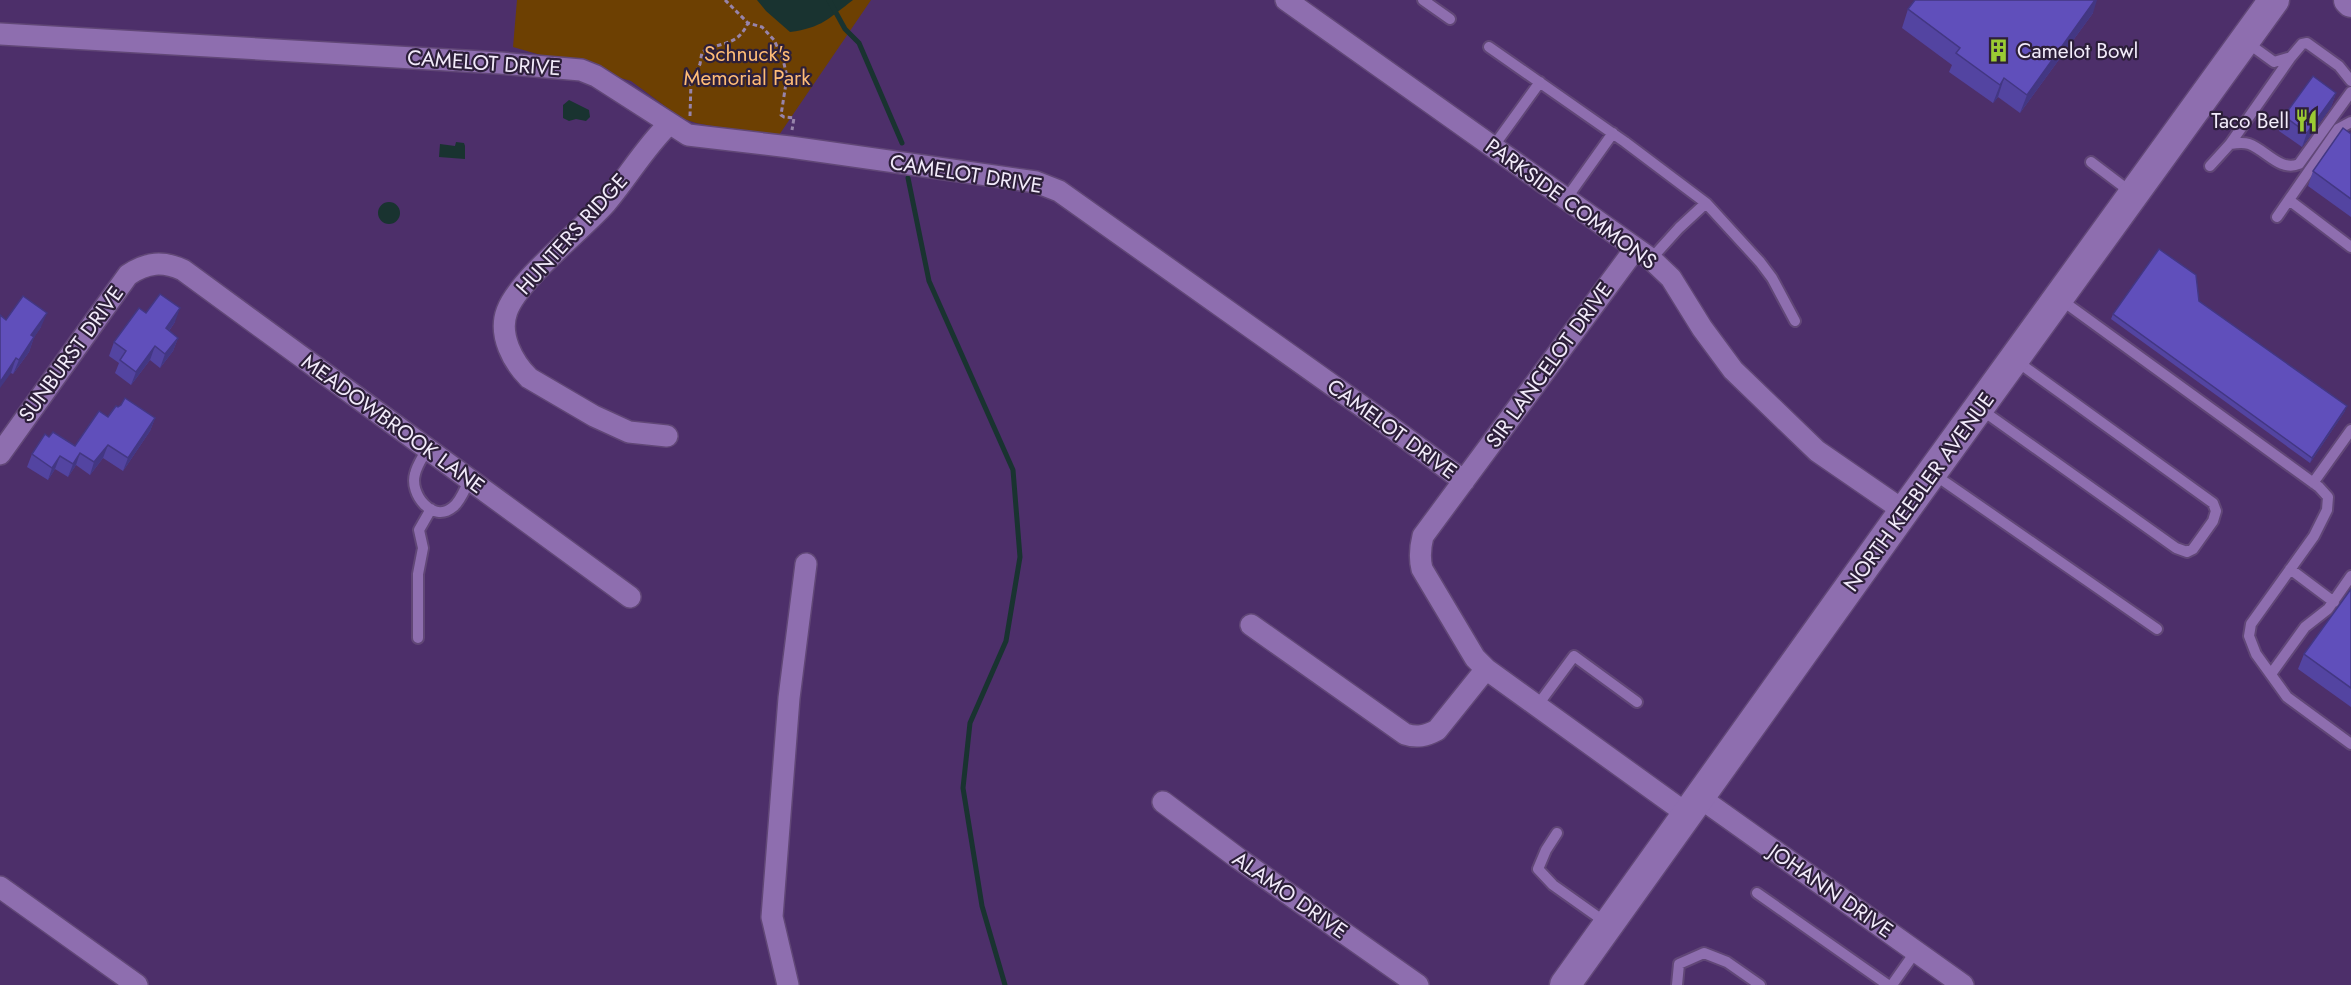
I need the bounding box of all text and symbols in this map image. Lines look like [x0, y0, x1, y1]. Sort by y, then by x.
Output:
place label: Camelot Bowl [2017, 36, 2138, 66]
building icon: Camelot Bowl [1986, 38, 2012, 64]
park label: Schnuck's Memorial Park [684, 39, 811, 93]
street label: CAMELOT DRIVE [406, 43, 562, 83]
place label: Taco Bell [2211, 106, 2289, 136]
restaurant icon: Taco Bell [2294, 108, 2320, 134]
street label: PARKSIDE COMMONS [1479, 131, 1663, 277]
street label: CAMELOT DRIVE [888, 147, 1044, 201]
street label: HUNTERS RIDGE [509, 167, 635, 301]
street label: SIR LANCELOT DRIVE [1479, 276, 1619, 454]
street label: SUNBURST DRIVE [11, 280, 131, 428]
street label: MEADOWBROOK LANE [295, 347, 491, 501]
street label: CAMELOT DRIVE [1321, 372, 1463, 486]
street label: NORTH KEEBLER AVENUE [1836, 386, 2002, 598]
street label: JOHANN DRIVE [1760, 835, 1899, 945]
street label: ALAMO DRIVE [1226, 844, 1354, 946]

